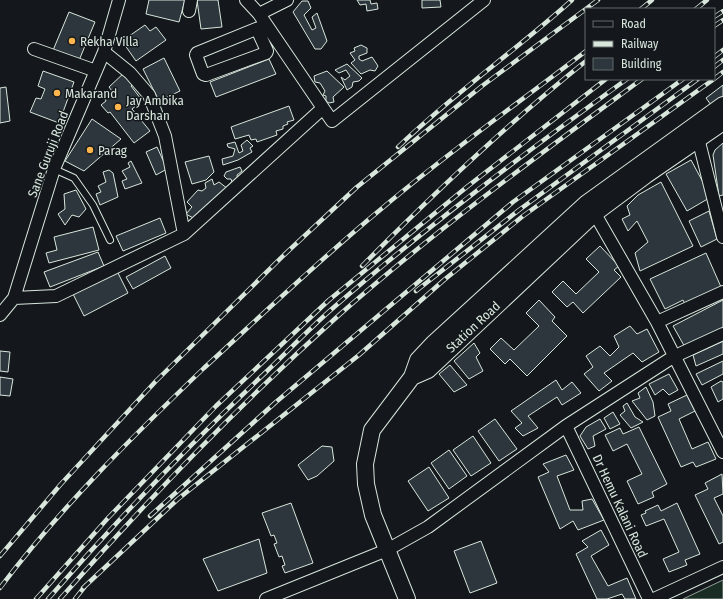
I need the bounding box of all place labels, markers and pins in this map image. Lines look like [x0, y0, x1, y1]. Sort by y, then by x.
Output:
place label: Rekha Villa [80, 34, 139, 49]
marker: Rekha Villa [67, 36, 77, 46]
place label: Makarand [65, 86, 117, 101]
marker: Makarand [52, 88, 62, 98]
place label: Jay Ambika Darshan [126, 93, 184, 123]
marker: Jay Ambika Darshan [113, 102, 123, 112]
place label: Parag [98, 143, 128, 158]
marker: Parag [85, 145, 95, 155]

